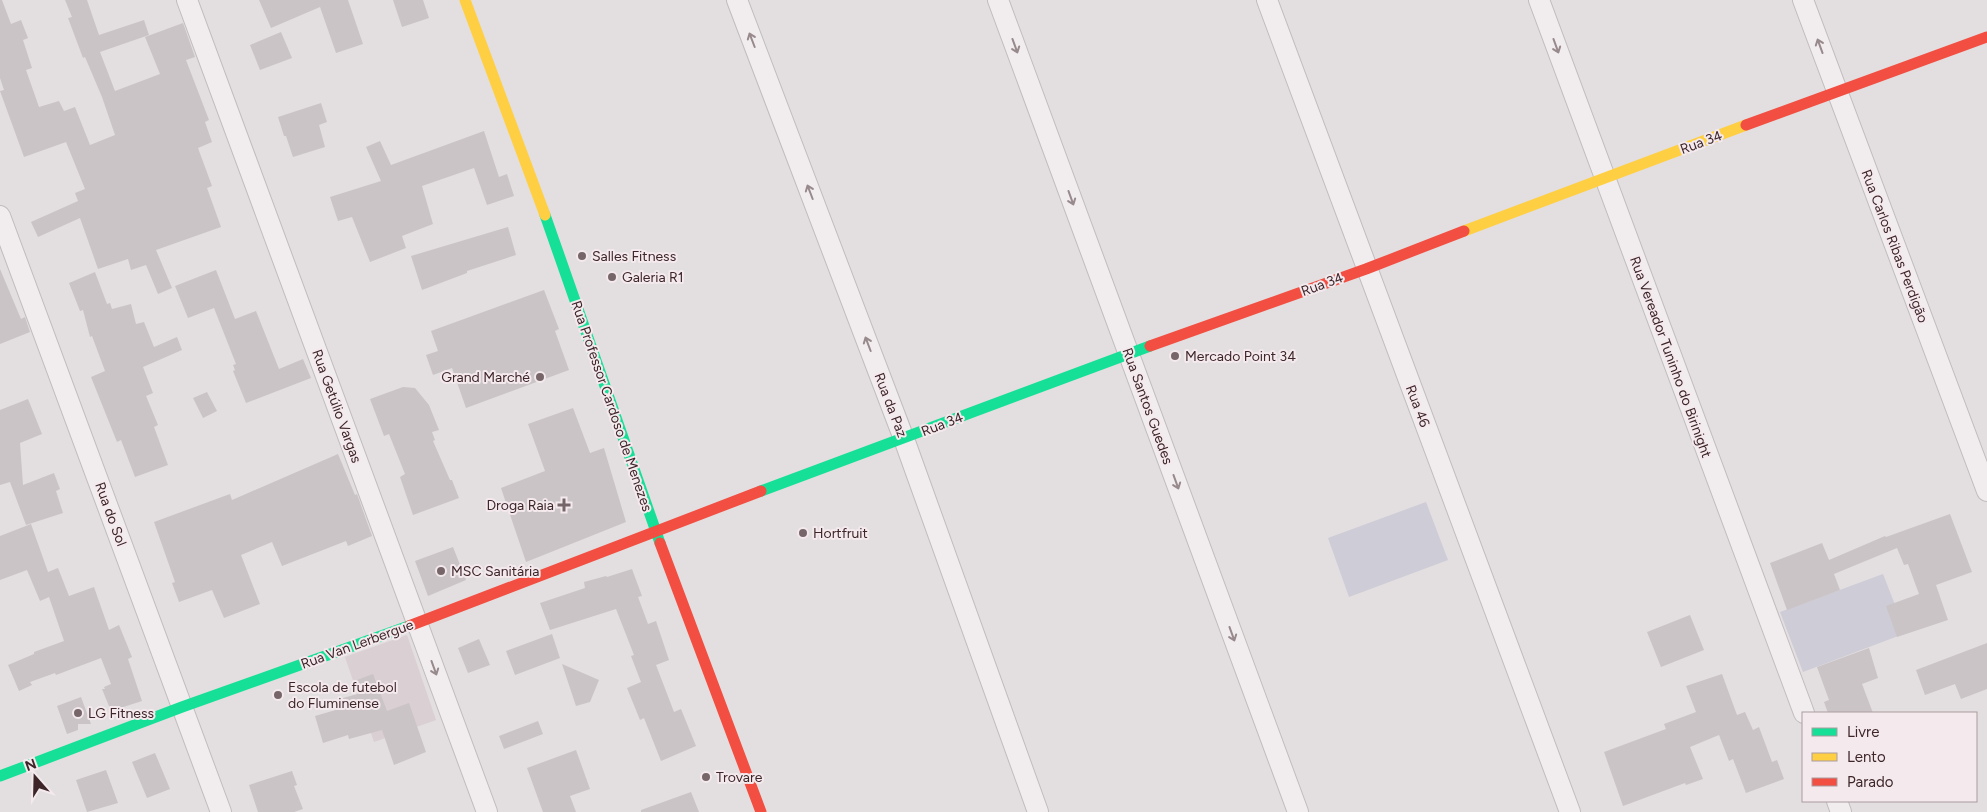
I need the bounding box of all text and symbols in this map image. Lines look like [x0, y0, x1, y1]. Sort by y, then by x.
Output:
one-way arrow [747, 33, 756, 49]
one-way arrow [1010, 38, 1020, 53]
one-way arrow [1552, 38, 1561, 53]
one-way arrow [1815, 39, 1824, 55]
street label: Rua 34 [1678, 127, 1725, 158]
street label: Rua Carlos Ribas Perdigão [1857, 167, 1932, 325]
one-way arrow [805, 185, 814, 200]
one-way arrow [1067, 190, 1076, 205]
place label: Salles Fitness [592, 248, 676, 265]
marker: Salles Fitness [576, 250, 588, 262]
street label: Rua Vereador Tuninho do Birinight [1626, 254, 1715, 460]
place label: Galeria R1 [622, 269, 684, 286]
street label: Rua 34 [1299, 269, 1346, 300]
marker: Galeria R1 [606, 271, 618, 283]
street label: Rua Professor Cardoso de Menezes [567, 299, 656, 514]
one-way arrow [863, 337, 872, 352]
street label: Rua Santos Guedes [1119, 346, 1176, 467]
street label: Rua Getúlio Vargas [308, 347, 365, 465]
place label: Mercado Point 34 [1185, 348, 1296, 365]
marker: Mercado Point 34 [1169, 350, 1181, 362]
place label: Grand Marché [441, 369, 530, 386]
street label: Rua da Paz [870, 370, 911, 440]
marker: Grand Marché [534, 371, 546, 383]
street label: Rua 46 [1402, 383, 1433, 430]
street label: Rua 34 [919, 409, 966, 440]
one-way arrow [1172, 474, 1181, 489]
street label: Rua do Sol [91, 480, 130, 548]
place label: Droga Raia [486, 497, 554, 514]
marker: Droga Raia [558, 499, 570, 511]
place label: Hortfruit [813, 525, 868, 542]
marker: Hortfruit [797, 527, 809, 539]
place label: MSC Sanitária [451, 563, 539, 580]
marker: MSC Sanitária [435, 565, 447, 577]
street label: Rua Van Lerbergue [299, 616, 416, 673]
one-way arrow [1228, 626, 1237, 642]
one-way arrow [430, 660, 439, 676]
place label: Escola de futebol do Fluminense [288, 679, 397, 712]
marker: Escola de futebol do Fluminense [272, 689, 284, 701]
place label: LG Fitness [88, 705, 154, 722]
marker: LG Fitness [72, 707, 84, 719]
legend [1802, 712, 1977, 802]
text: Livre [1847, 723, 1879, 741]
text: Lento [1847, 748, 1886, 766]
north arrow [10, 752, 60, 802]
text: N [23, 755, 39, 775]
place label: Trovare [716, 769, 763, 786]
marker: Trovare [700, 771, 712, 783]
text: Parado [1847, 773, 1894, 791]

